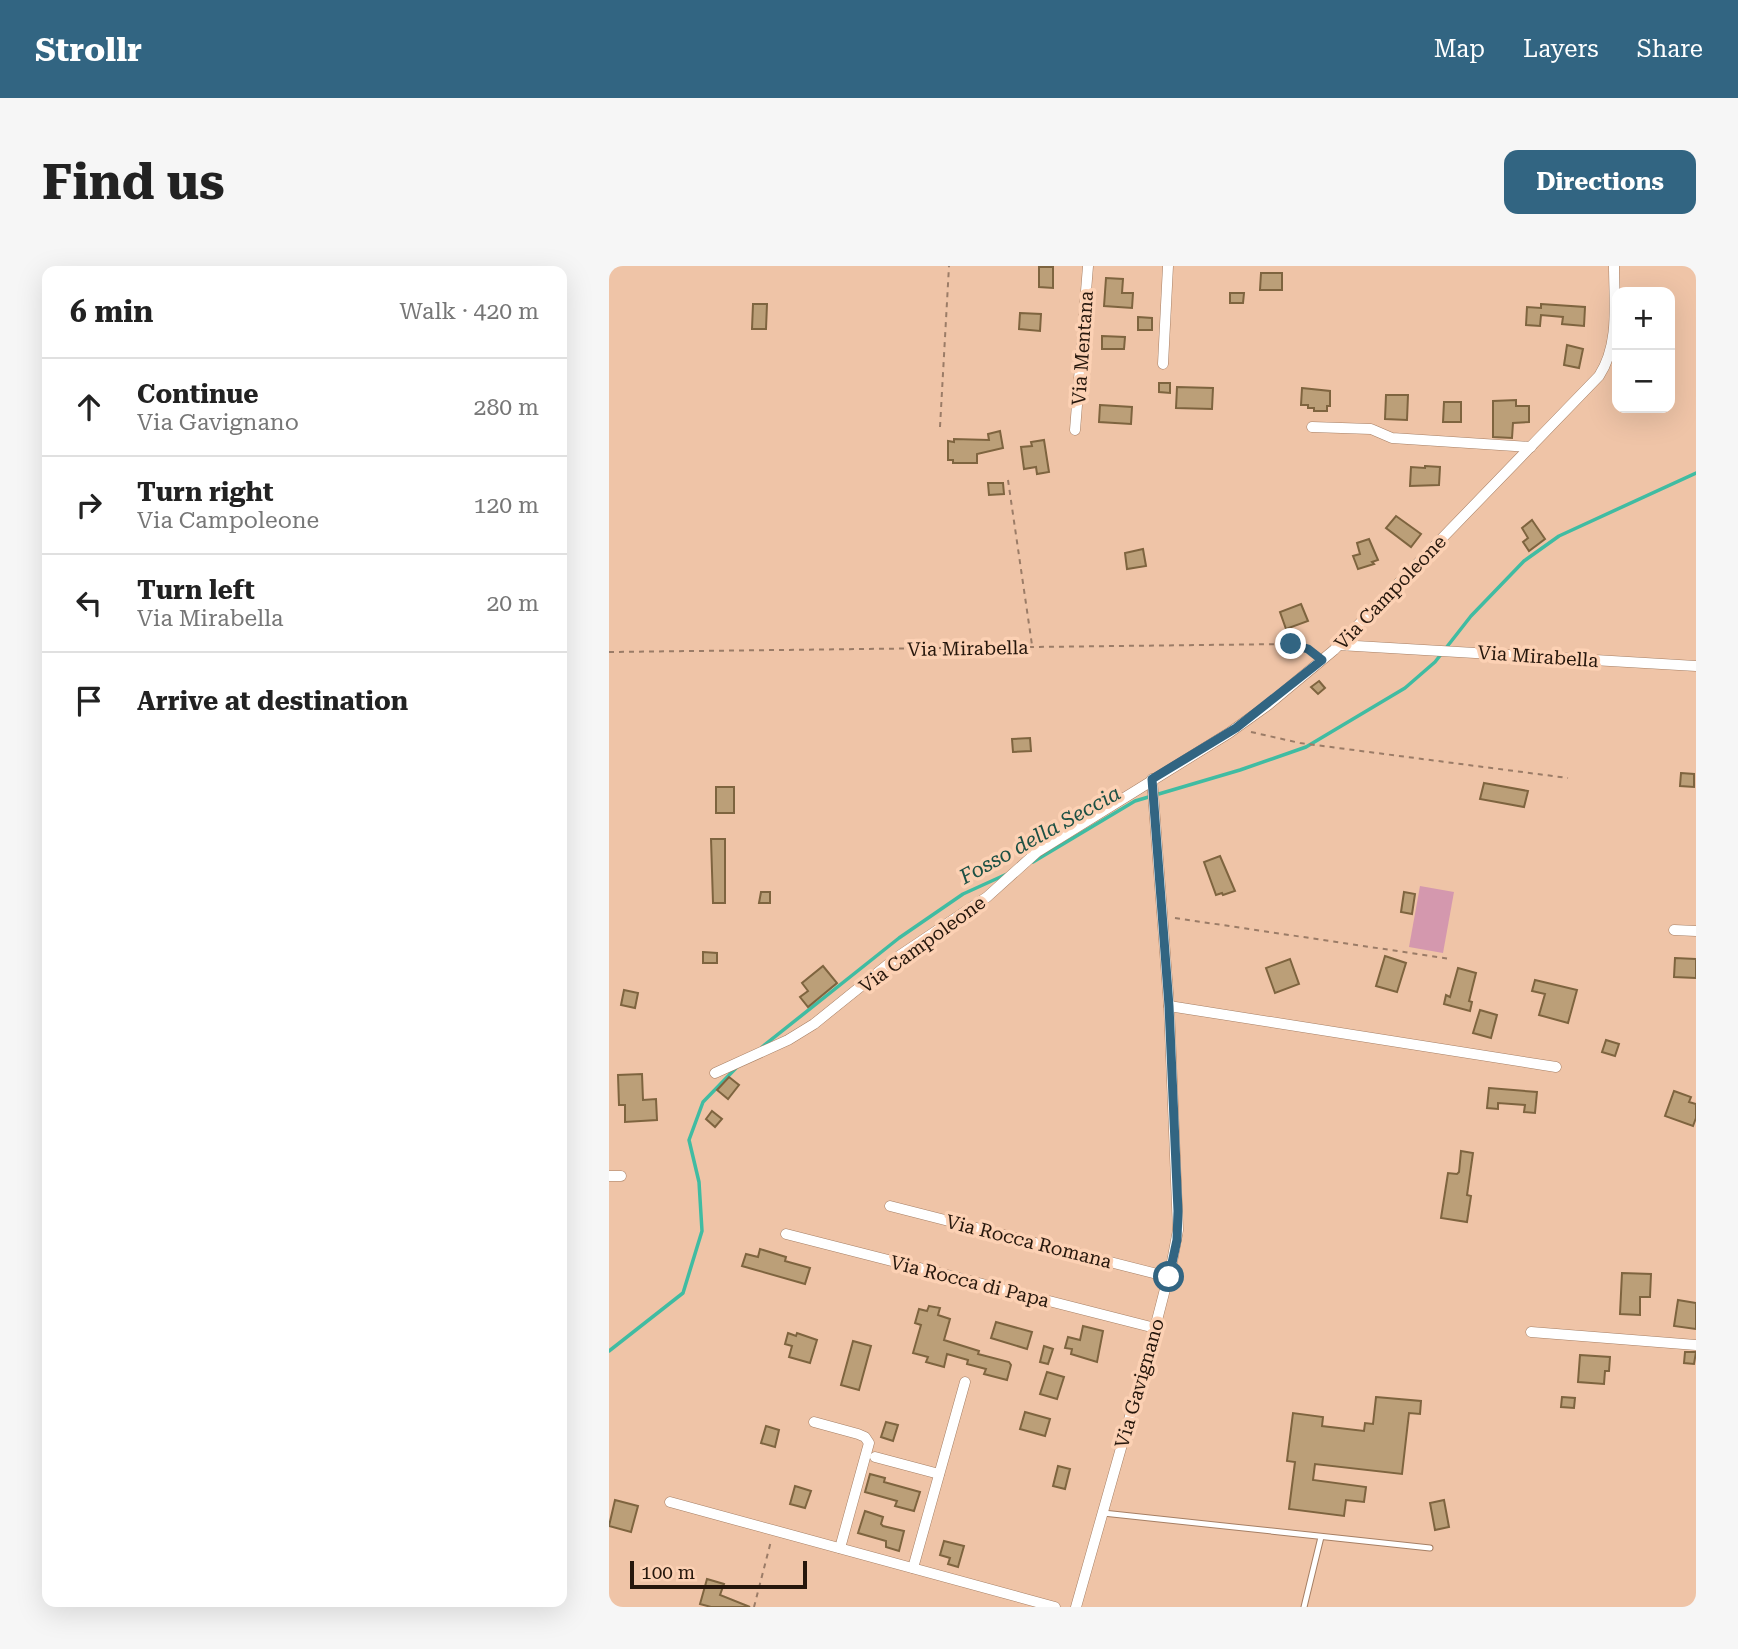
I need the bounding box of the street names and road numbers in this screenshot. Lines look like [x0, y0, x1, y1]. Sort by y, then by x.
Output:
street label: Via Mentana [1067, 289, 1098, 406]
street label: Via Campoleone [1330, 530, 1451, 654]
street label: Via Mirabella [907, 636, 1029, 661]
street label: Via Mirabella [1477, 641, 1600, 672]
street label: Via Campoleone [855, 891, 990, 998]
street label: Via Rocca Romana [944, 1210, 1115, 1273]
street label: Via Rocca di Papa [888, 1251, 1052, 1313]
street label: Via Gavignano [1110, 1316, 1169, 1451]

